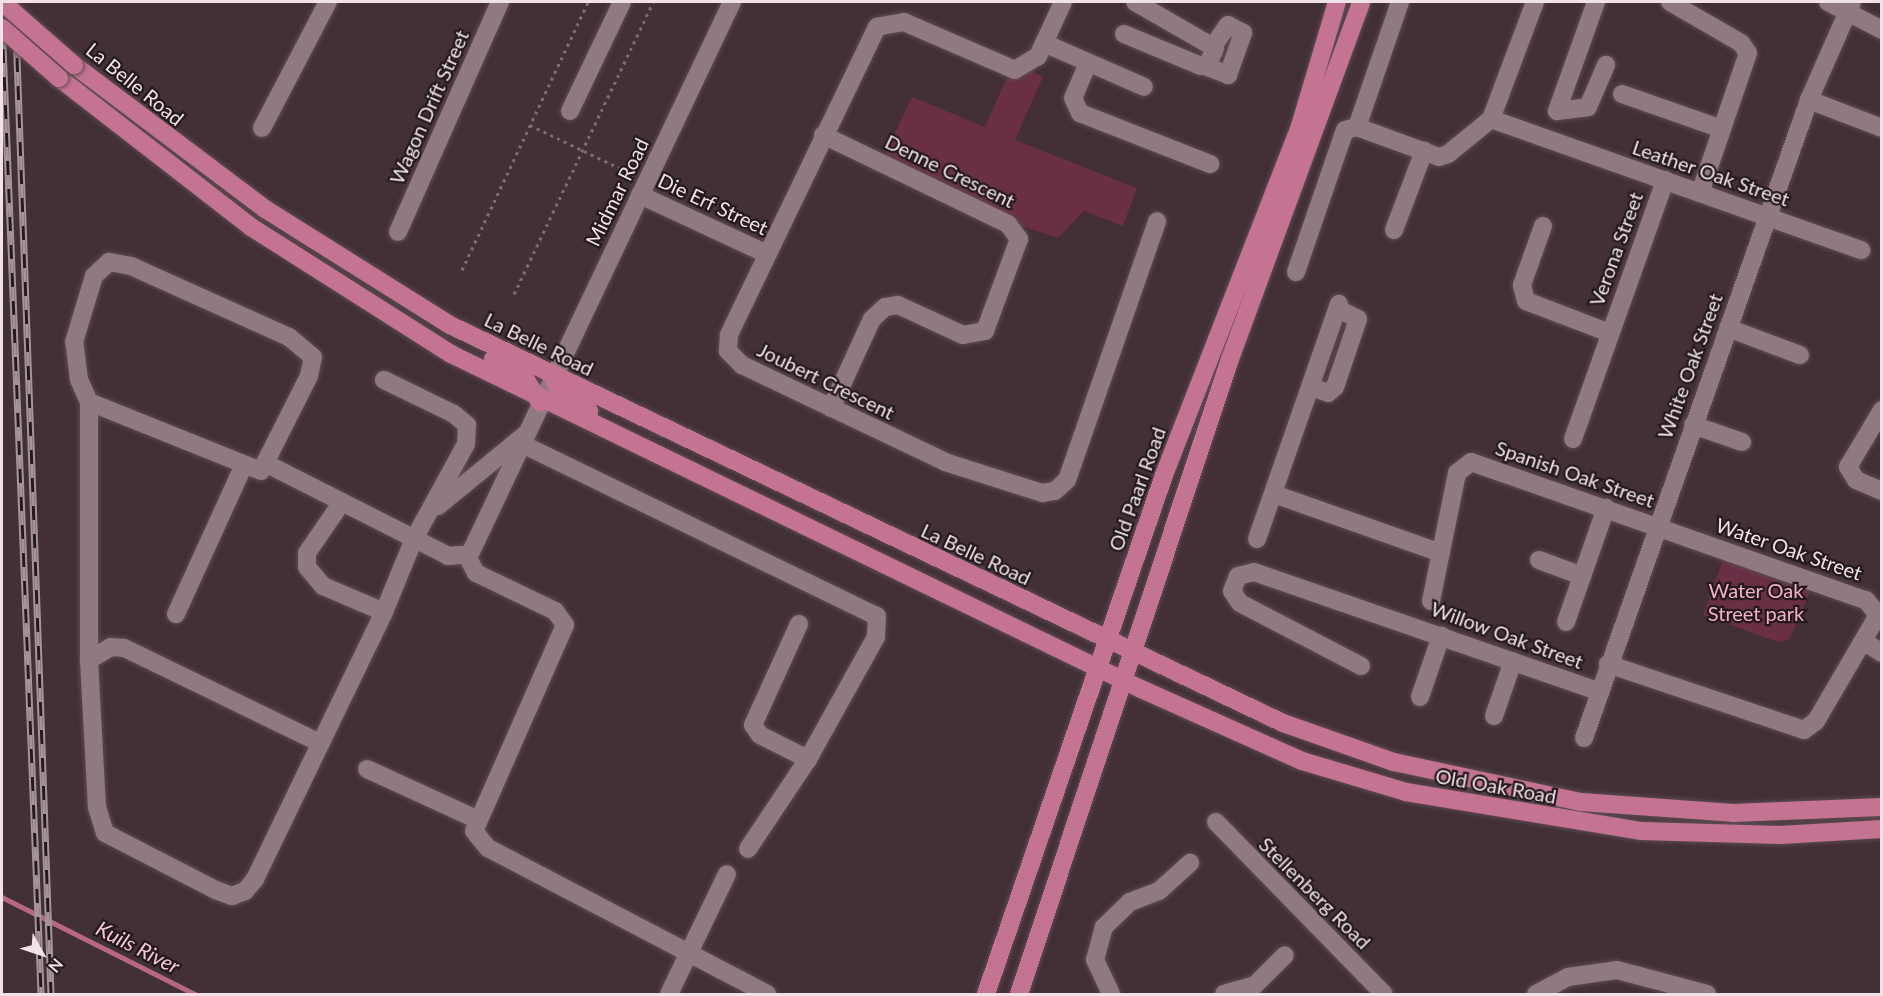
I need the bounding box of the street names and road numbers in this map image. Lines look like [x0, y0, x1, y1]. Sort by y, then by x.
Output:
street label: Wagon Drift Street [384, 26, 474, 188]
street label: La Belle Road [82, 37, 188, 131]
street label: Denne Crescent [881, 129, 1019, 213]
street label: Midmar Road [580, 134, 654, 250]
street label: Leather Oak Street [1629, 135, 1793, 211]
street label: Die Erf Street [654, 168, 772, 240]
street label: Verona Street [1584, 189, 1648, 309]
street label: White Oak Street [1653, 290, 1727, 442]
street label: La Belle Road [481, 307, 597, 381]
street label: Joubert Crescent [754, 337, 898, 425]
street label: Old Paarl Road [1104, 424, 1170, 554]
street label: Spanish Oak Street [1492, 436, 1658, 512]
street label: Water Oak Street [1713, 513, 1865, 585]
street label: La Belle Road [917, 518, 1035, 590]
street label: Willow Oak Street [1427, 596, 1587, 674]
street label: Old Oak Road [1434, 764, 1558, 808]
street label: Stellenberg Road [1254, 832, 1376, 954]

